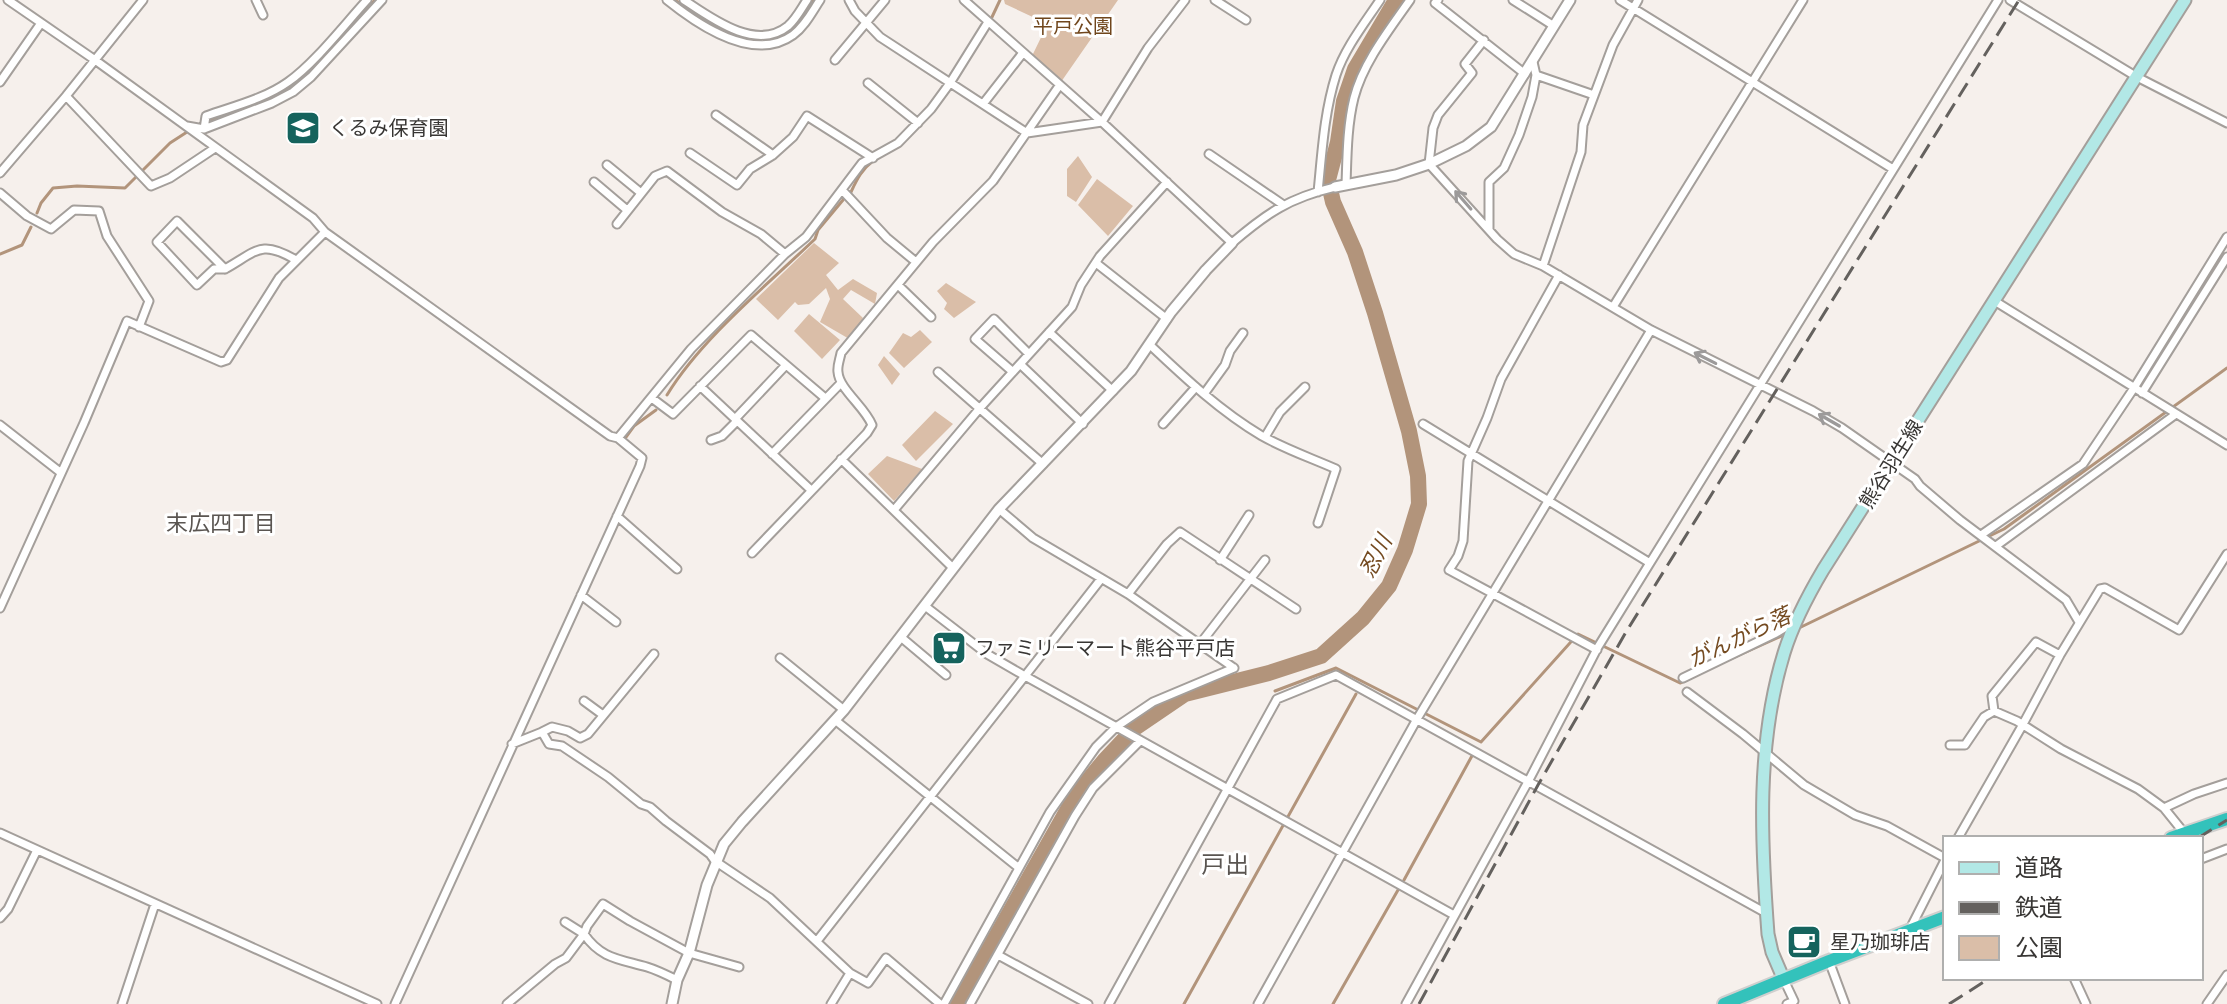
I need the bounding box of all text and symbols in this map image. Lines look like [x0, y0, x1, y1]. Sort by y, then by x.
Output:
park label: 平戸公園 [1033, 13, 1113, 37]
school or university icon: くるみ保育園 [284, 109, 322, 147]
place label: くるみ保育園 [329, 115, 449, 139]
one-way arrow [1454, 191, 1472, 211]
one-way arrow [1694, 350, 1718, 365]
one-way arrow [1817, 412, 1841, 427]
street label: 熊谷羽生線 [1853, 415, 1927, 512]
district label: 末広四丁目 [166, 509, 276, 536]
water label: 忍川 [1353, 528, 1397, 582]
water label: がんがら落 [1683, 600, 1797, 672]
supermarket icon: ファミリーマート熊谷平戸店 [930, 629, 968, 667]
place label: ファミリーマート熊谷平戸店 [975, 635, 1235, 659]
legend [1943, 836, 2203, 980]
district label: 戸出 [1201, 849, 1249, 878]
text: 道路 [2015, 852, 2063, 881]
text: 鉄道 [2015, 892, 2063, 921]
cafe icon: 星乃珈琲店 [1785, 923, 1823, 961]
place label: 星乃珈琲店 [1830, 929, 1930, 953]
text: 公園 [2015, 932, 2063, 961]

